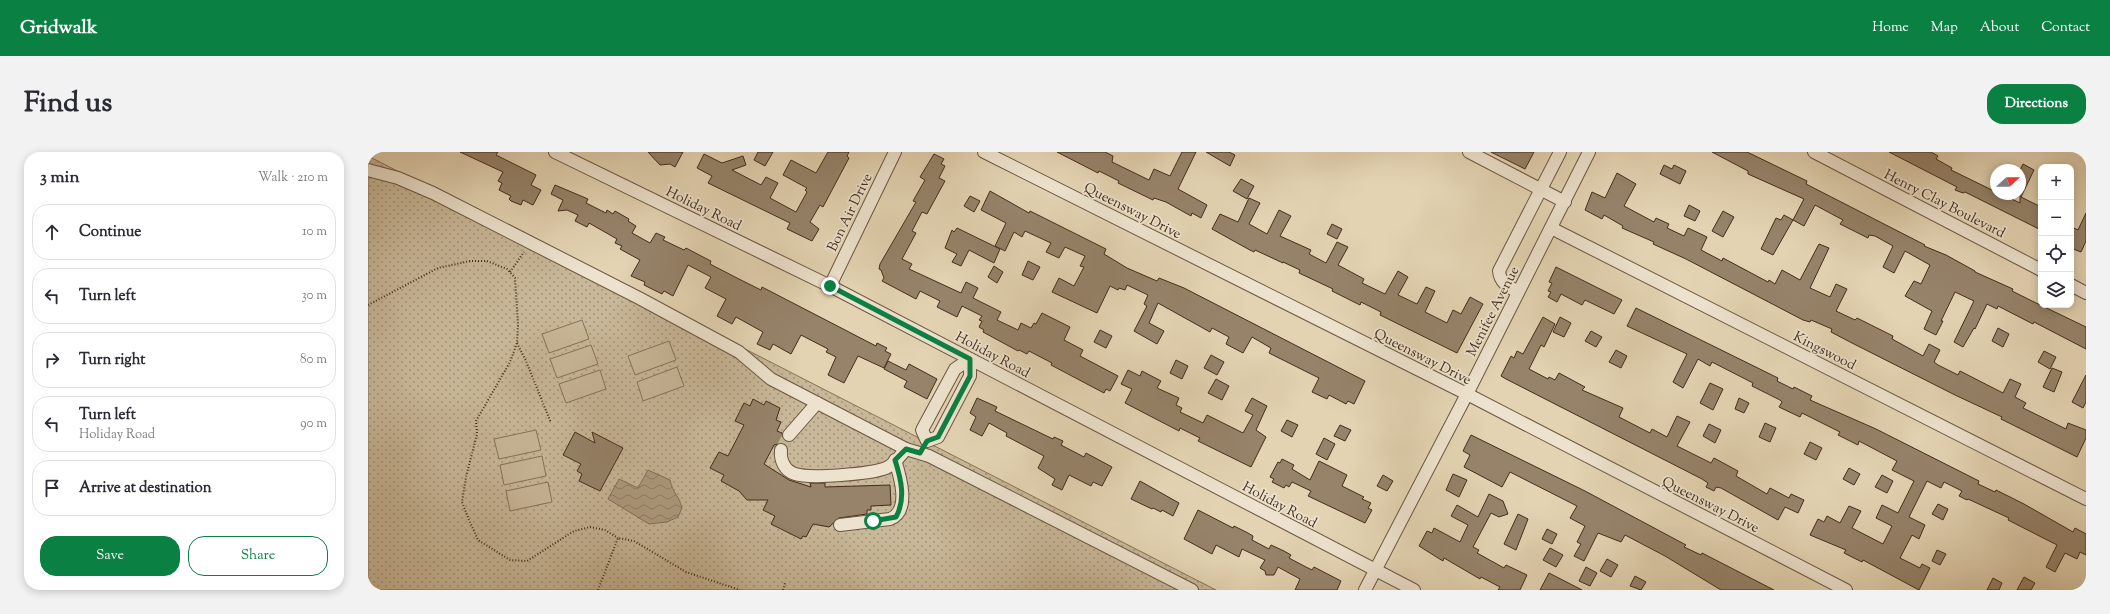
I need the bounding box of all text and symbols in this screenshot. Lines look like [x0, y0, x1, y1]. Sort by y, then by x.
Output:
text: Gridwalk [20, 15, 97, 42]
text: Home [1872, 18, 1909, 38]
text: Map [1931, 18, 1958, 38]
text: About [1980, 18, 2019, 38]
text: Contact [2041, 18, 2090, 38]
text: Find us [24, 84, 112, 124]
button: Directions [1987, 84, 2086, 124]
north arrow [1990, 164, 2026, 200]
map controls [2038, 164, 2074, 308]
button: + [2038, 164, 2074, 200]
text: 3 min [40, 166, 79, 190]
street label: Henry Clay Boulevard [1880, 166, 2008, 244]
text: Walk · 210 m [258, 169, 328, 187]
street label: Bon Air Drive [823, 170, 878, 255]
street label: Queensway Drive [1080, 179, 1184, 245]
street label: Holiday Road [662, 183, 744, 237]
button: − [2038, 200, 2074, 236]
icon: ahead [41, 221, 63, 243]
text: Continue [79, 222, 141, 243]
text: 10 m [302, 223, 327, 241]
button: locate [2038, 236, 2074, 272]
street label: Menifee Avenue [1462, 263, 1525, 360]
button: layers [2038, 272, 2074, 308]
route end [821, 277, 839, 295]
icon: left [41, 285, 63, 307]
text: Turn left [79, 286, 136, 307]
text: 30 m [301, 287, 327, 305]
street label: Queensway Drive [1370, 325, 1474, 391]
street label: Kingswood [1789, 327, 1859, 376]
street label: Holiday Road [951, 328, 1033, 384]
icon: right [41, 349, 63, 371]
text: Turn right [79, 350, 145, 371]
text: 80 m [300, 351, 327, 369]
text: Turn left [79, 405, 136, 426]
icon: left [41, 413, 63, 435]
text: 90 m [300, 415, 327, 433]
text: Holiday Road [79, 426, 155, 444]
street label: Queensway Drive [1658, 473, 1762, 539]
icon: arrive [41, 477, 63, 499]
text: Arrive at destination [79, 478, 212, 499]
street label: Holiday Road [1238, 478, 1320, 534]
route start [864, 512, 882, 530]
button: Save [40, 536, 180, 576]
button: Share [188, 536, 328, 576]

